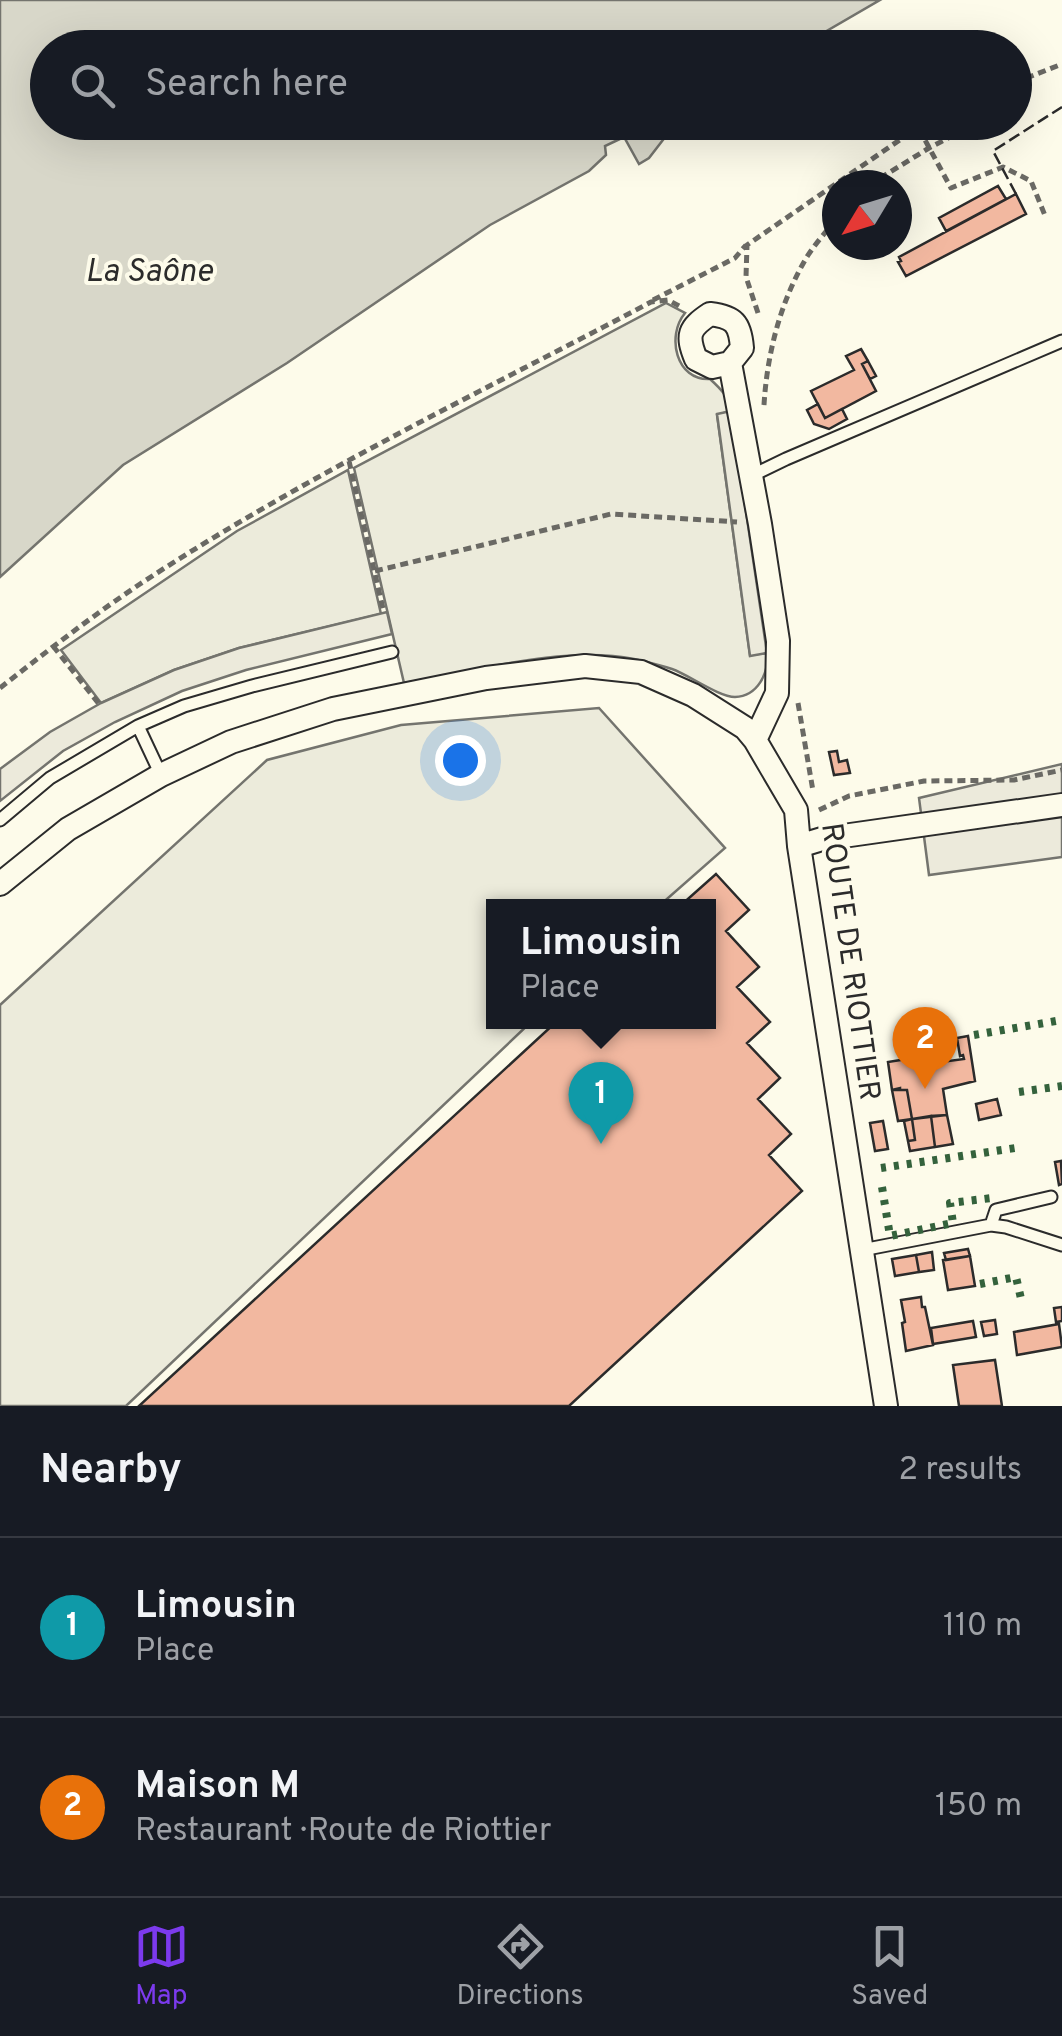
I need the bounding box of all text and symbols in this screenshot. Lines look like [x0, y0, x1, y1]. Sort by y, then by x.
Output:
search box [30, 30, 1032, 140]
icon: search [65, 58, 120, 113]
text: Search here [145, 61, 348, 110]
north arrow [822, 170, 912, 260]
water label: La Saône [85, 253, 213, 293]
your location [435, 735, 486, 786]
street label: ROUTE DE RIOTTIER [811, 821, 887, 1103]
popup [486, 899, 716, 1029]
text: Limousin [520, 920, 682, 969]
text: Place [520, 969, 599, 1009]
pin: 2 [892, 1006, 958, 1089]
pin: 1 [568, 1062, 634, 1144]
text: Nearby [40, 1445, 182, 1498]
text: 2 results [898, 1451, 1022, 1491]
text: Limousin [135, 1583, 297, 1632]
text: 1 [66, 1607, 79, 1647]
text: 110 m [943, 1607, 1022, 1647]
text: Place [135, 1632, 214, 1672]
text: Maison M [135, 1763, 300, 1812]
text: 2 [63, 1787, 82, 1827]
text: 150 m [935, 1787, 1022, 1827]
text: Restaurant · Route de Riottier [135, 1812, 551, 1852]
tab: Map [134, 1919, 189, 2015]
tab: Directions [456, 1919, 584, 2015]
tab: Saved [851, 1919, 928, 2015]

